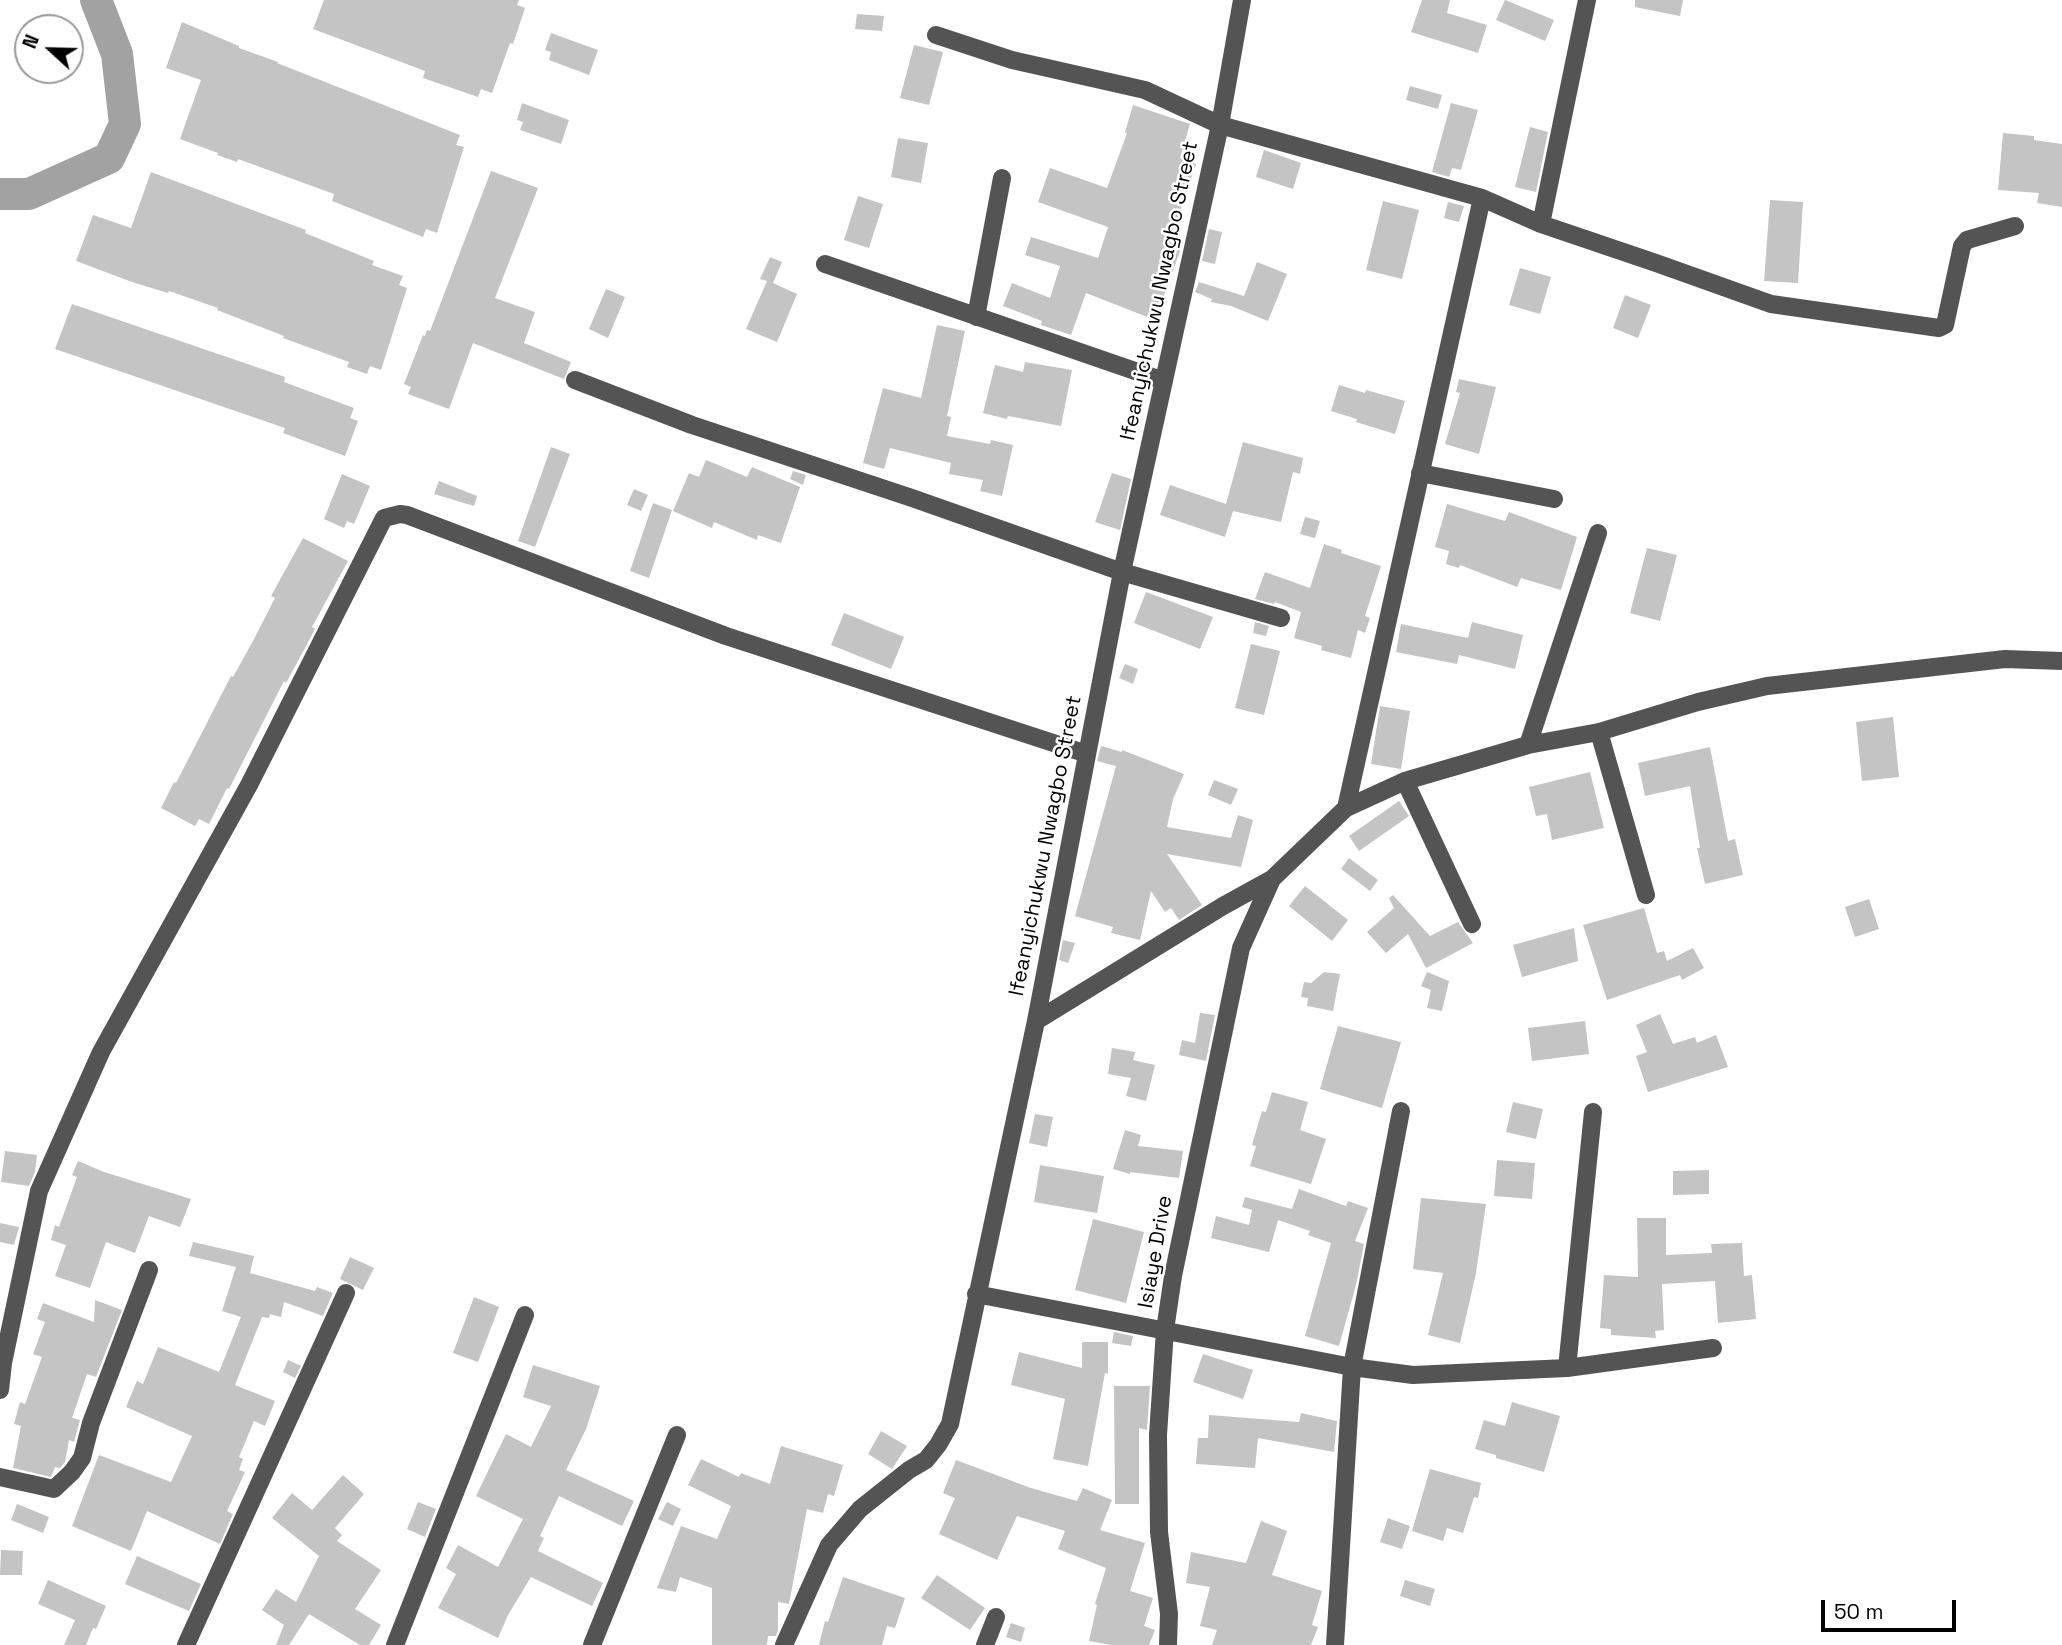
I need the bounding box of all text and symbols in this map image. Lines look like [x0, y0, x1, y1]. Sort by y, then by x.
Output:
north arrow [14, 14, 84, 84]
text: N [17, 31, 45, 52]
street label: Ifeanyichukwu Nwagbo Street [1116, 139, 1204, 443]
street label: Ifeanyichukwu Nwagbo Street [1004, 694, 1088, 998]
street label: Isiaye Drive [1134, 1194, 1178, 1310]
scale bar [1824, 1586, 1959, 1630]
text: 50 m [1834, 1598, 1884, 1625]

